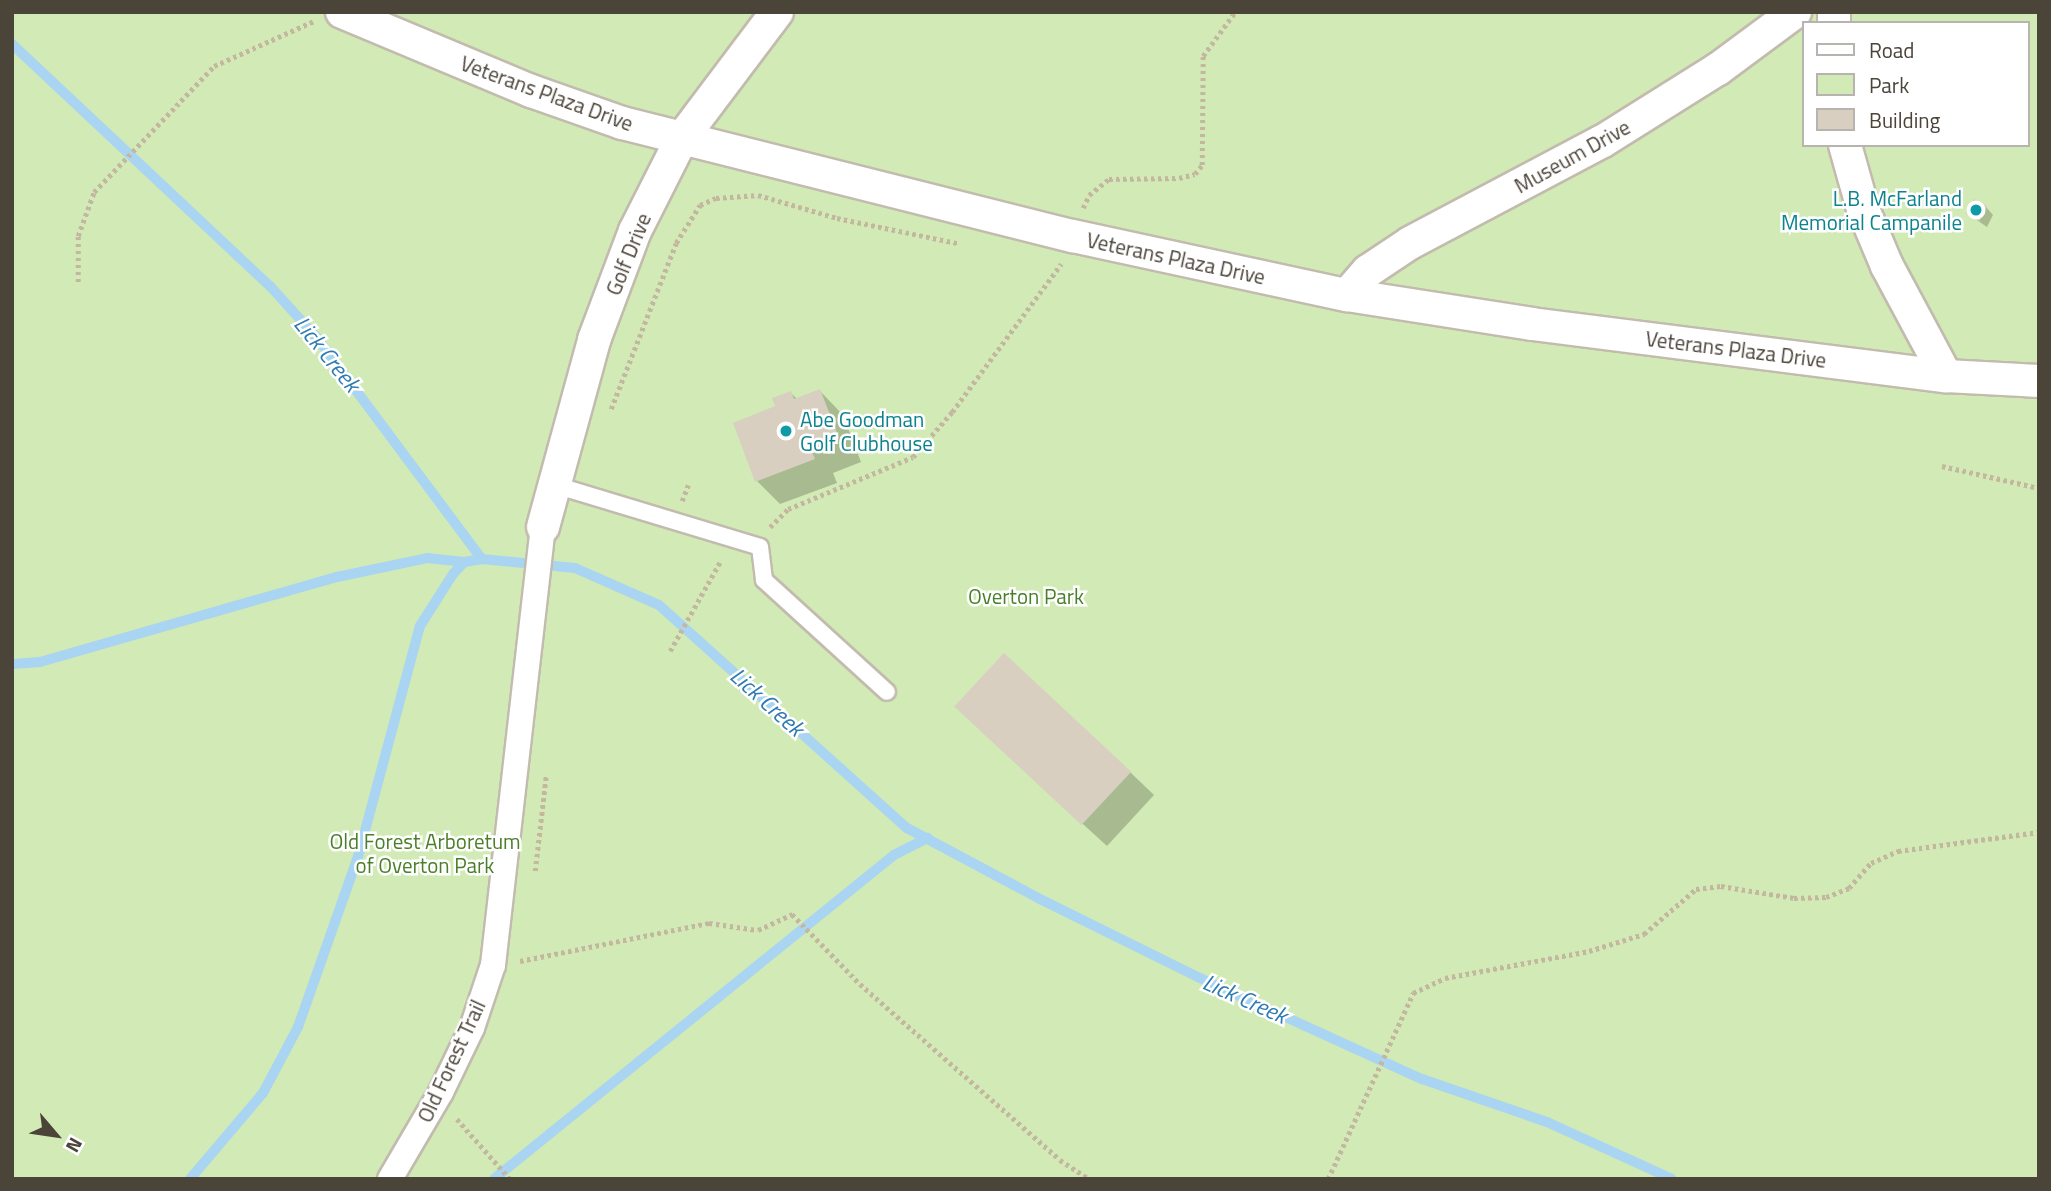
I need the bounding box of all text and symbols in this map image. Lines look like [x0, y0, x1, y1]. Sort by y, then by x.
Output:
legend [1802, 21, 2030, 147]
text: Road [1869, 34, 1914, 66]
street label: Veterans Plaza Drive [457, 50, 637, 136]
text: Park [1869, 69, 1909, 101]
text: Building [1869, 104, 1940, 136]
street label: Museum Drive [1510, 114, 1634, 198]
place label: L.B. McFarland Memorial Campanile [1781, 185, 1962, 235]
marker: L.B. McFarland Memorial Campanile [1968, 202, 1984, 218]
street label: Golf Drive [600, 209, 656, 299]
street label: Veterans Plaza Drive [1084, 227, 1268, 289]
water label: Lick Creek [288, 311, 366, 397]
street label: Veterans Plaza Drive [1644, 325, 1828, 373]
place label: Abe Goodman Golf Clubhouse [800, 406, 933, 456]
marker: Abe Goodman Golf Clubhouse [778, 423, 794, 439]
park label: Overton Park [968, 583, 1084, 609]
water label: Lick Creek [725, 662, 809, 742]
park label: Old Forest Arboretum of Overton Park [329, 828, 521, 878]
water label: Lick Creek [1199, 968, 1291, 1030]
street label: Old Forest Trail [412, 996, 490, 1126]
north arrow [21, 1100, 91, 1170]
text: N [59, 1133, 91, 1158]

